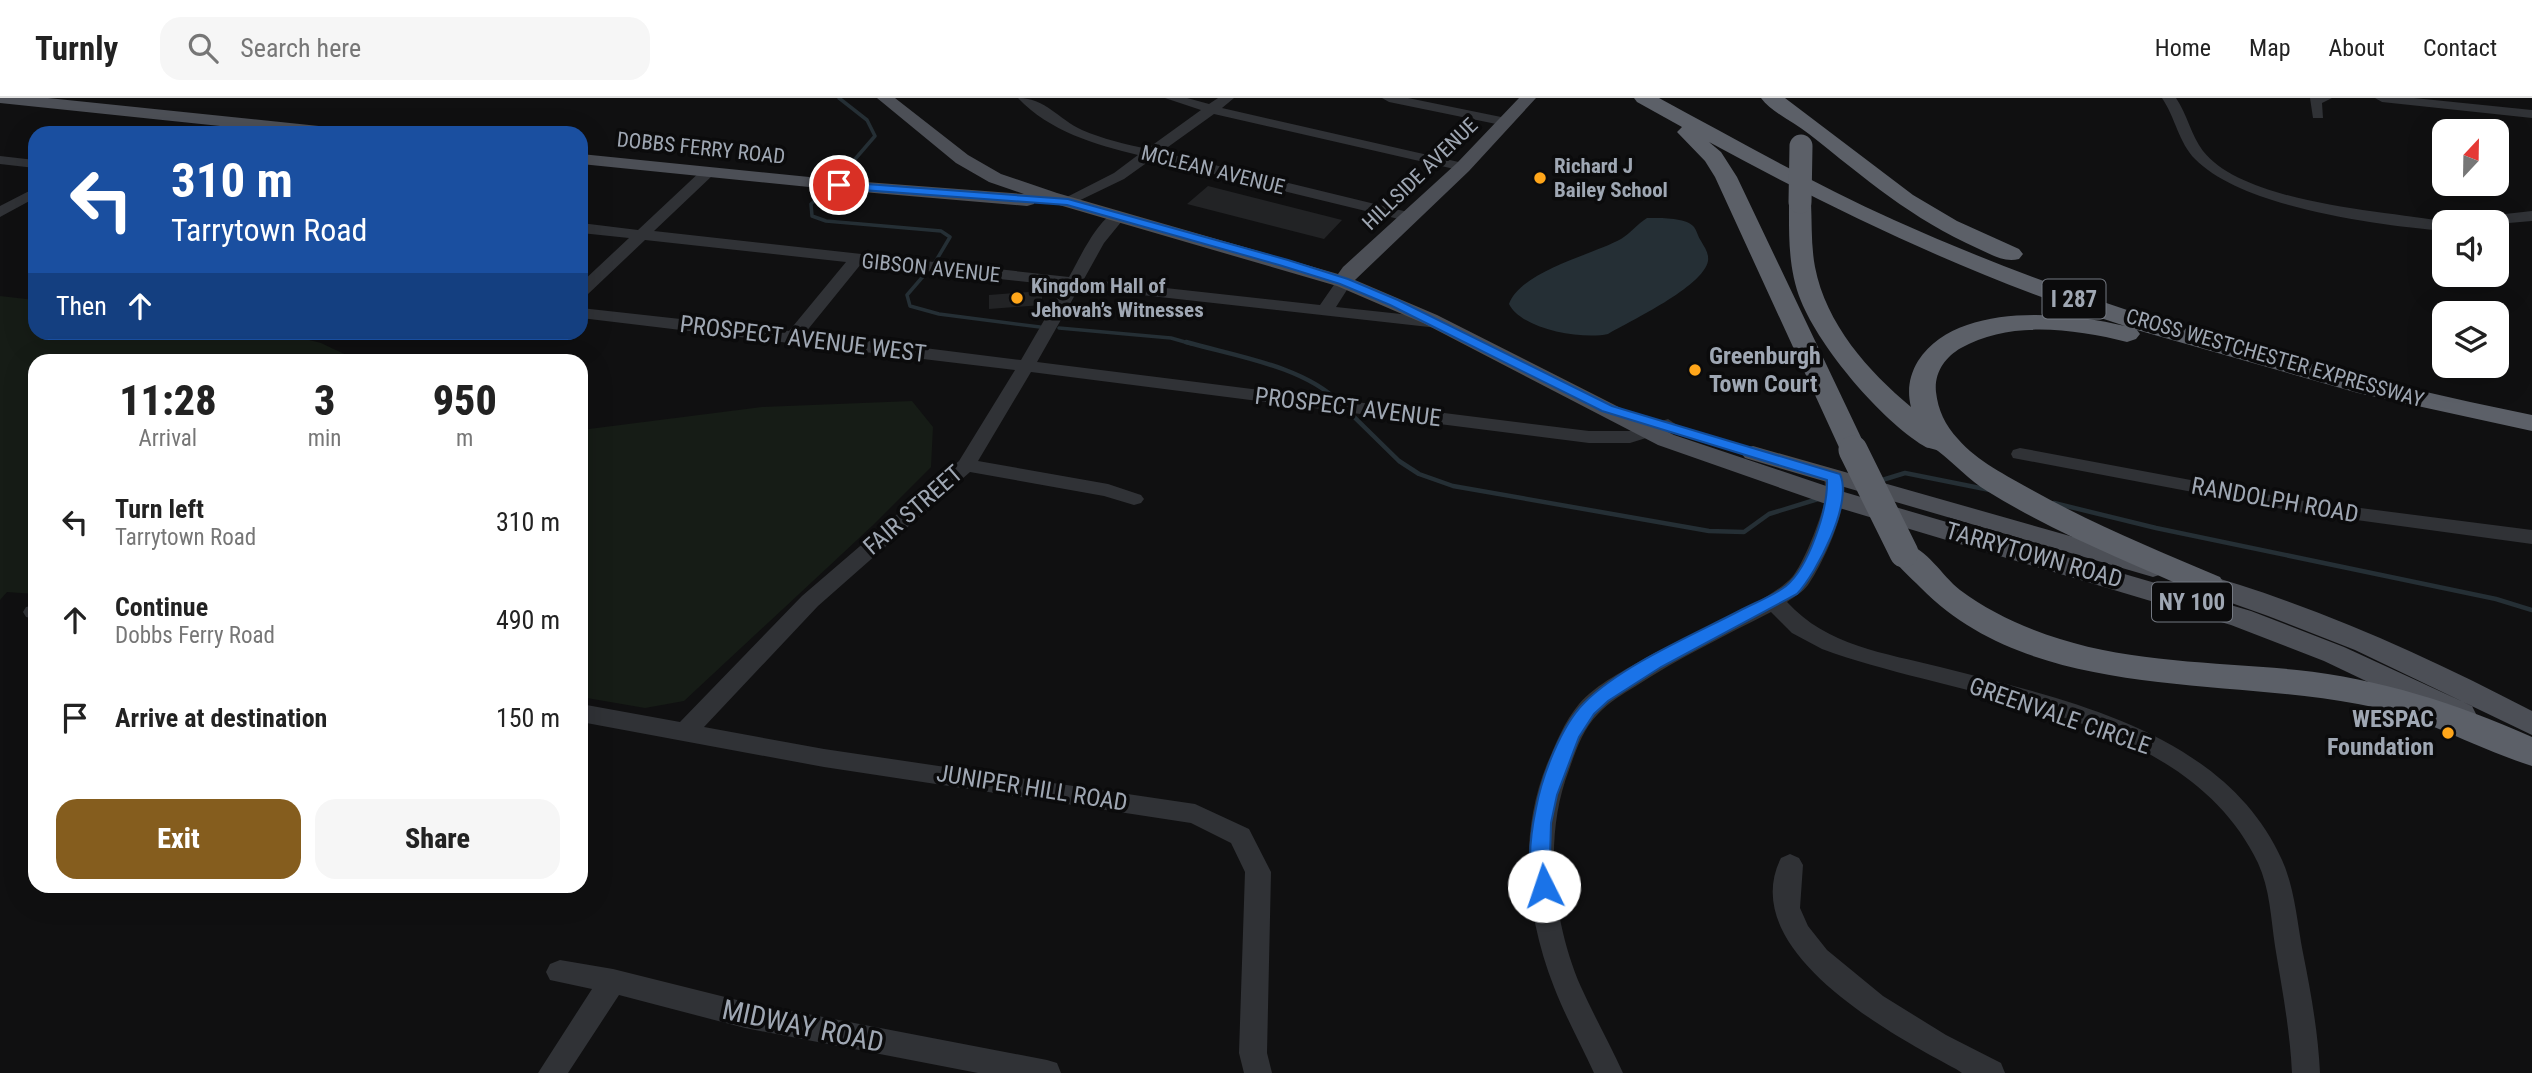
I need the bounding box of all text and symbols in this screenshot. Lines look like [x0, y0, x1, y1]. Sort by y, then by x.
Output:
search box [160, 17, 650, 80]
text: Turnly [35, 29, 118, 68]
icon: search [184, 29, 222, 67]
text: Search here [240, 33, 361, 63]
text: Home [2155, 34, 2211, 62]
text: Map [2249, 34, 2291, 62]
text: About [2329, 34, 2385, 62]
text: Contact [2423, 34, 2497, 62]
street label: HILLSIDE AVENUE [1358, 113, 1482, 235]
north arrow [2432, 119, 2510, 196]
map controls [2432, 119, 2509, 378]
street label: DOBBS FERRY ROAD [616, 127, 786, 169]
street label: MCLEAN AVENUE [1139, 141, 1287, 199]
text: 310 m [171, 152, 293, 209]
icon: left [56, 154, 147, 245]
place label: Richard J Bailey School [1554, 154, 1668, 202]
pin [809, 155, 869, 215]
icon: arrive [820, 166, 858, 204]
marker: Richard J Bailey School [1532, 170, 1548, 186]
button: sound [2432, 210, 2509, 287]
text: Tarrytown Road [171, 211, 367, 249]
street label: GIBSON AVENUE [861, 249, 1001, 287]
place label: Kingdom Hall of Jehovah’s Witnesses [1031, 274, 1204, 322]
road number: I 287 [2042, 280, 2106, 318]
icon: ahead [121, 287, 159, 325]
marker: Kingdom Hall of Jehovah’s Witnesses [1009, 290, 1025, 306]
text: Then [56, 291, 107, 321]
button: layers [2432, 301, 2509, 378]
street label: CROSS WESTCHESTER EXPRESSWAY [2123, 304, 2427, 412]
street label: PROSPECT AVENUE WEST [678, 310, 928, 368]
place label: Greenburgh Town Court [1709, 342, 1821, 398]
marker: Greenburgh Town Court [1687, 362, 1703, 378]
text: 11:28 [119, 376, 216, 425]
text: 3 [314, 376, 335, 425]
text: 950 [433, 376, 497, 425]
street label: PROSPECT AVENUE [1253, 382, 1443, 432]
text: Arrival [139, 425, 197, 452]
text: min [308, 425, 341, 452]
text: m [456, 425, 473, 452]
street label: FAIR STREET [858, 459, 968, 561]
street label: RANDOLPH ROAD [2189, 472, 2361, 528]
text: Turn left [115, 494, 204, 524]
icon: left [56, 503, 94, 541]
text: 310 m [496, 507, 560, 537]
street label: TARRYTOWN ROAD [1942, 516, 2126, 594]
text: Tarrytown Road [115, 524, 256, 551]
road number: NY 100 [2152, 582, 2232, 622]
text: Continue [115, 592, 208, 622]
icon: ahead [56, 601, 94, 639]
text: 490 m [496, 605, 560, 635]
text: Dobbs Ferry Road [115, 622, 275, 649]
street label: GREENVALE CIRCLE [1966, 672, 2155, 760]
icon: arrive [56, 699, 94, 737]
text: Arrive at destination [115, 703, 327, 733]
text: 150 m [496, 703, 560, 733]
place label: WESPAC Foundation [2327, 705, 2434, 761]
marker: WESPAC Foundation [2440, 725, 2456, 741]
street label: JUNIPER HILL ROAD [934, 759, 1130, 817]
button: Exit [56, 799, 301, 879]
button: Share [315, 799, 560, 879]
position arrow [1507, 849, 1581, 923]
street label: MIDWAY ROAD [719, 993, 887, 1059]

